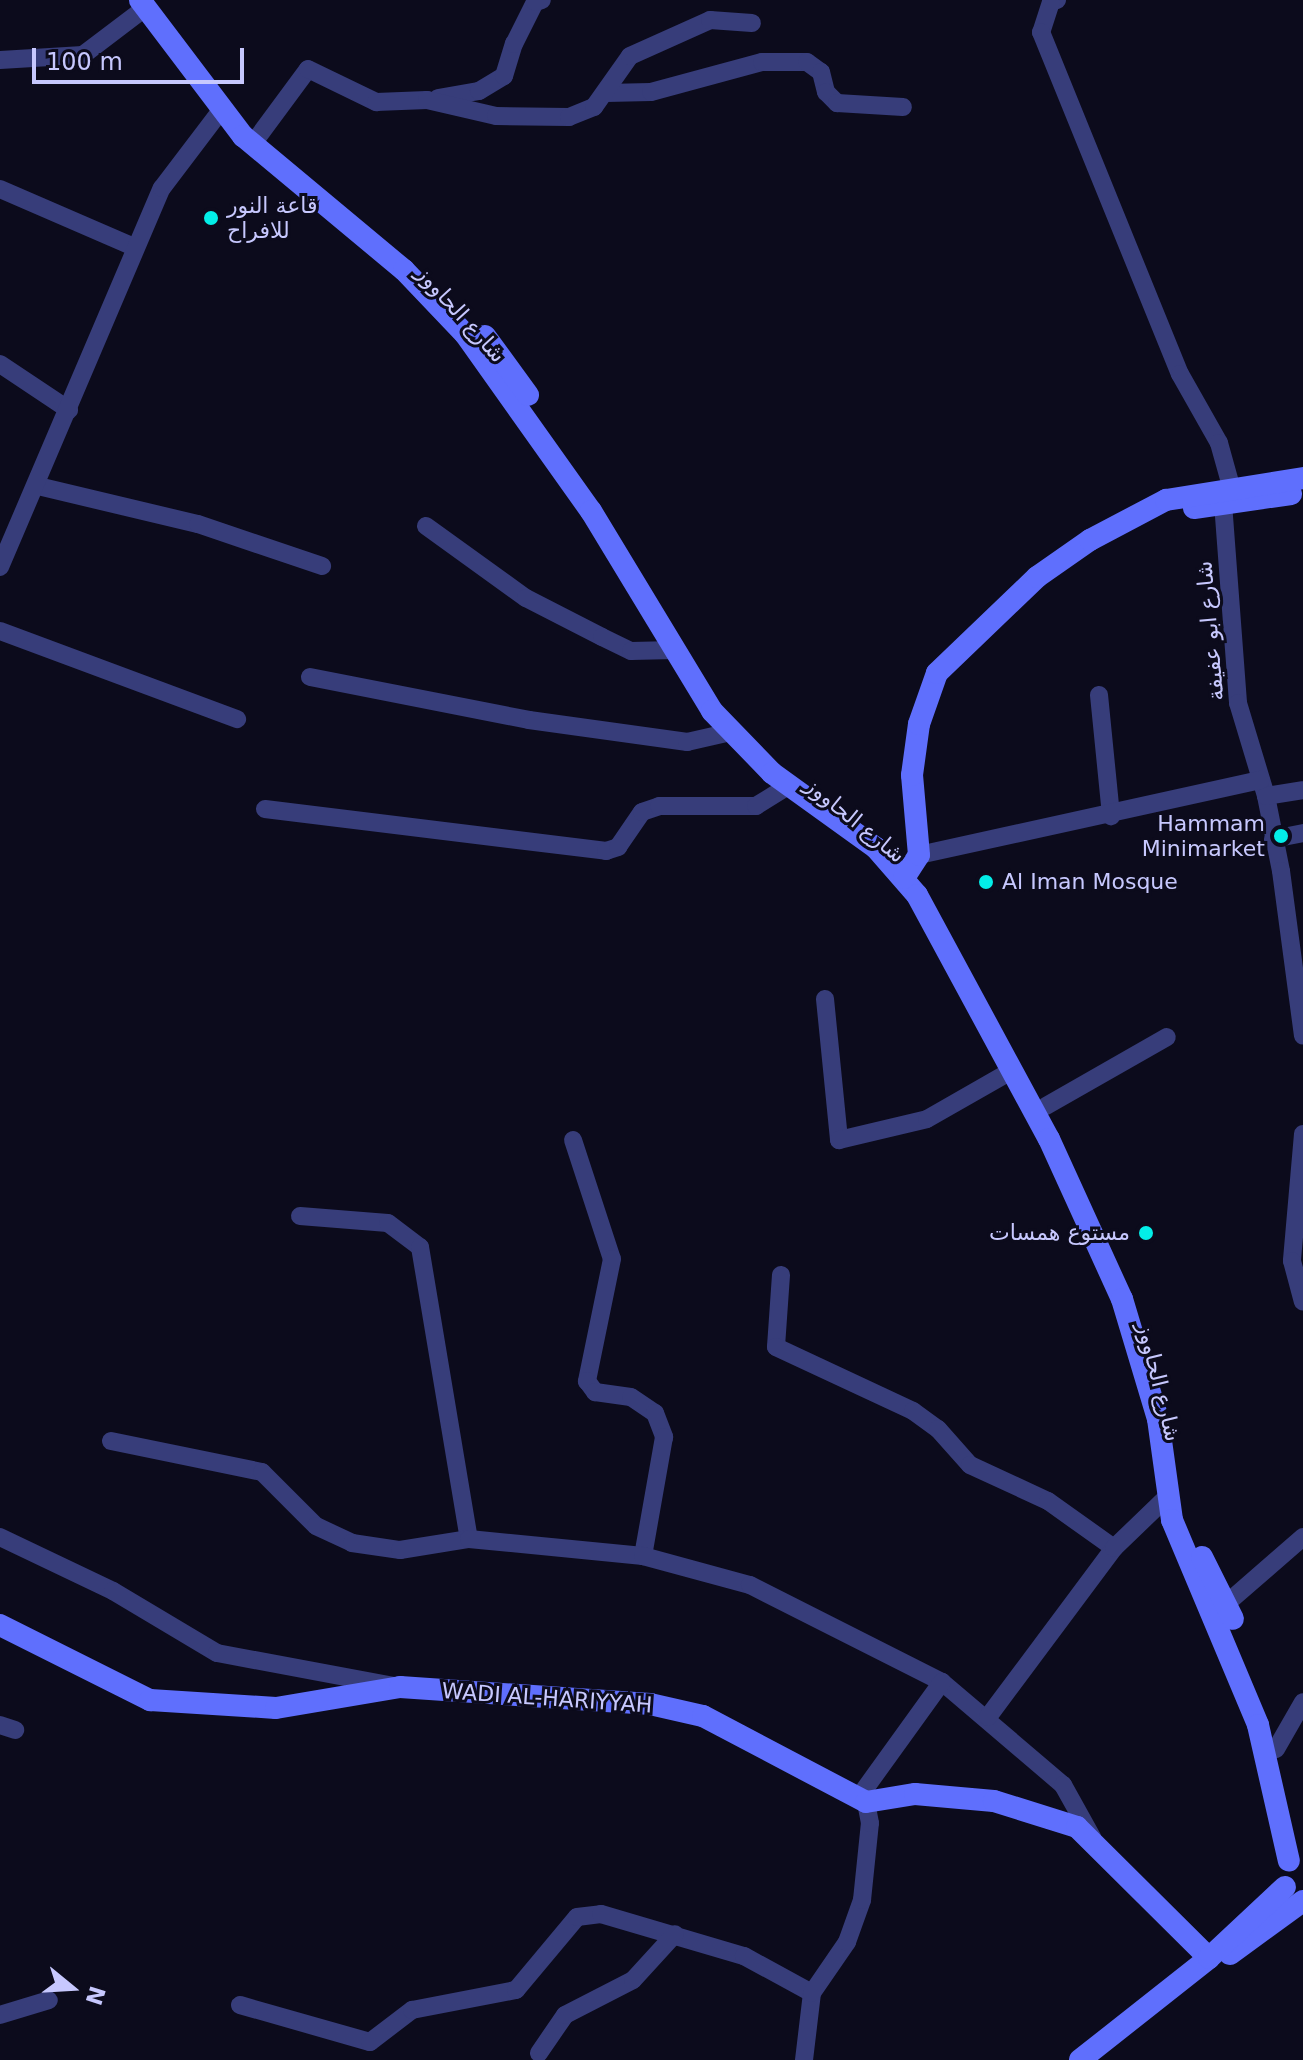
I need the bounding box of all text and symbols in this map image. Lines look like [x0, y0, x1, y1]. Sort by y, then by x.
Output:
scale bar [36, 32, 248, 82]
text: 100 m [46, 48, 123, 76]
place label: قاعة النور للافراح [227, 192, 318, 244]
marker: قاعة النور للافراح [202, 209, 220, 227]
street label: شارع الحاووز [411, 260, 511, 368]
street label: شارع ابو عفيفة [1191, 560, 1229, 702]
street label: شارع الحاووز [799, 772, 911, 868]
place label: Hammam Minimarket [1142, 810, 1265, 862]
marker: Hammam Minimarket [1272, 827, 1290, 845]
place label: Al Iman Mosque [1002, 869, 1178, 895]
marker: Al Iman Mosque [977, 873, 995, 891]
place label: مستوع همسات [989, 1220, 1130, 1246]
marker: مستوع همسات [1137, 1224, 1155, 1242]
street label: شارع الحاووز [1131, 1320, 1187, 1444]
street label: WADI AL-HARIYYAH [441, 1677, 653, 1719]
north arrow [32, 1948, 112, 2028]
text: N [81, 1983, 110, 2008]

